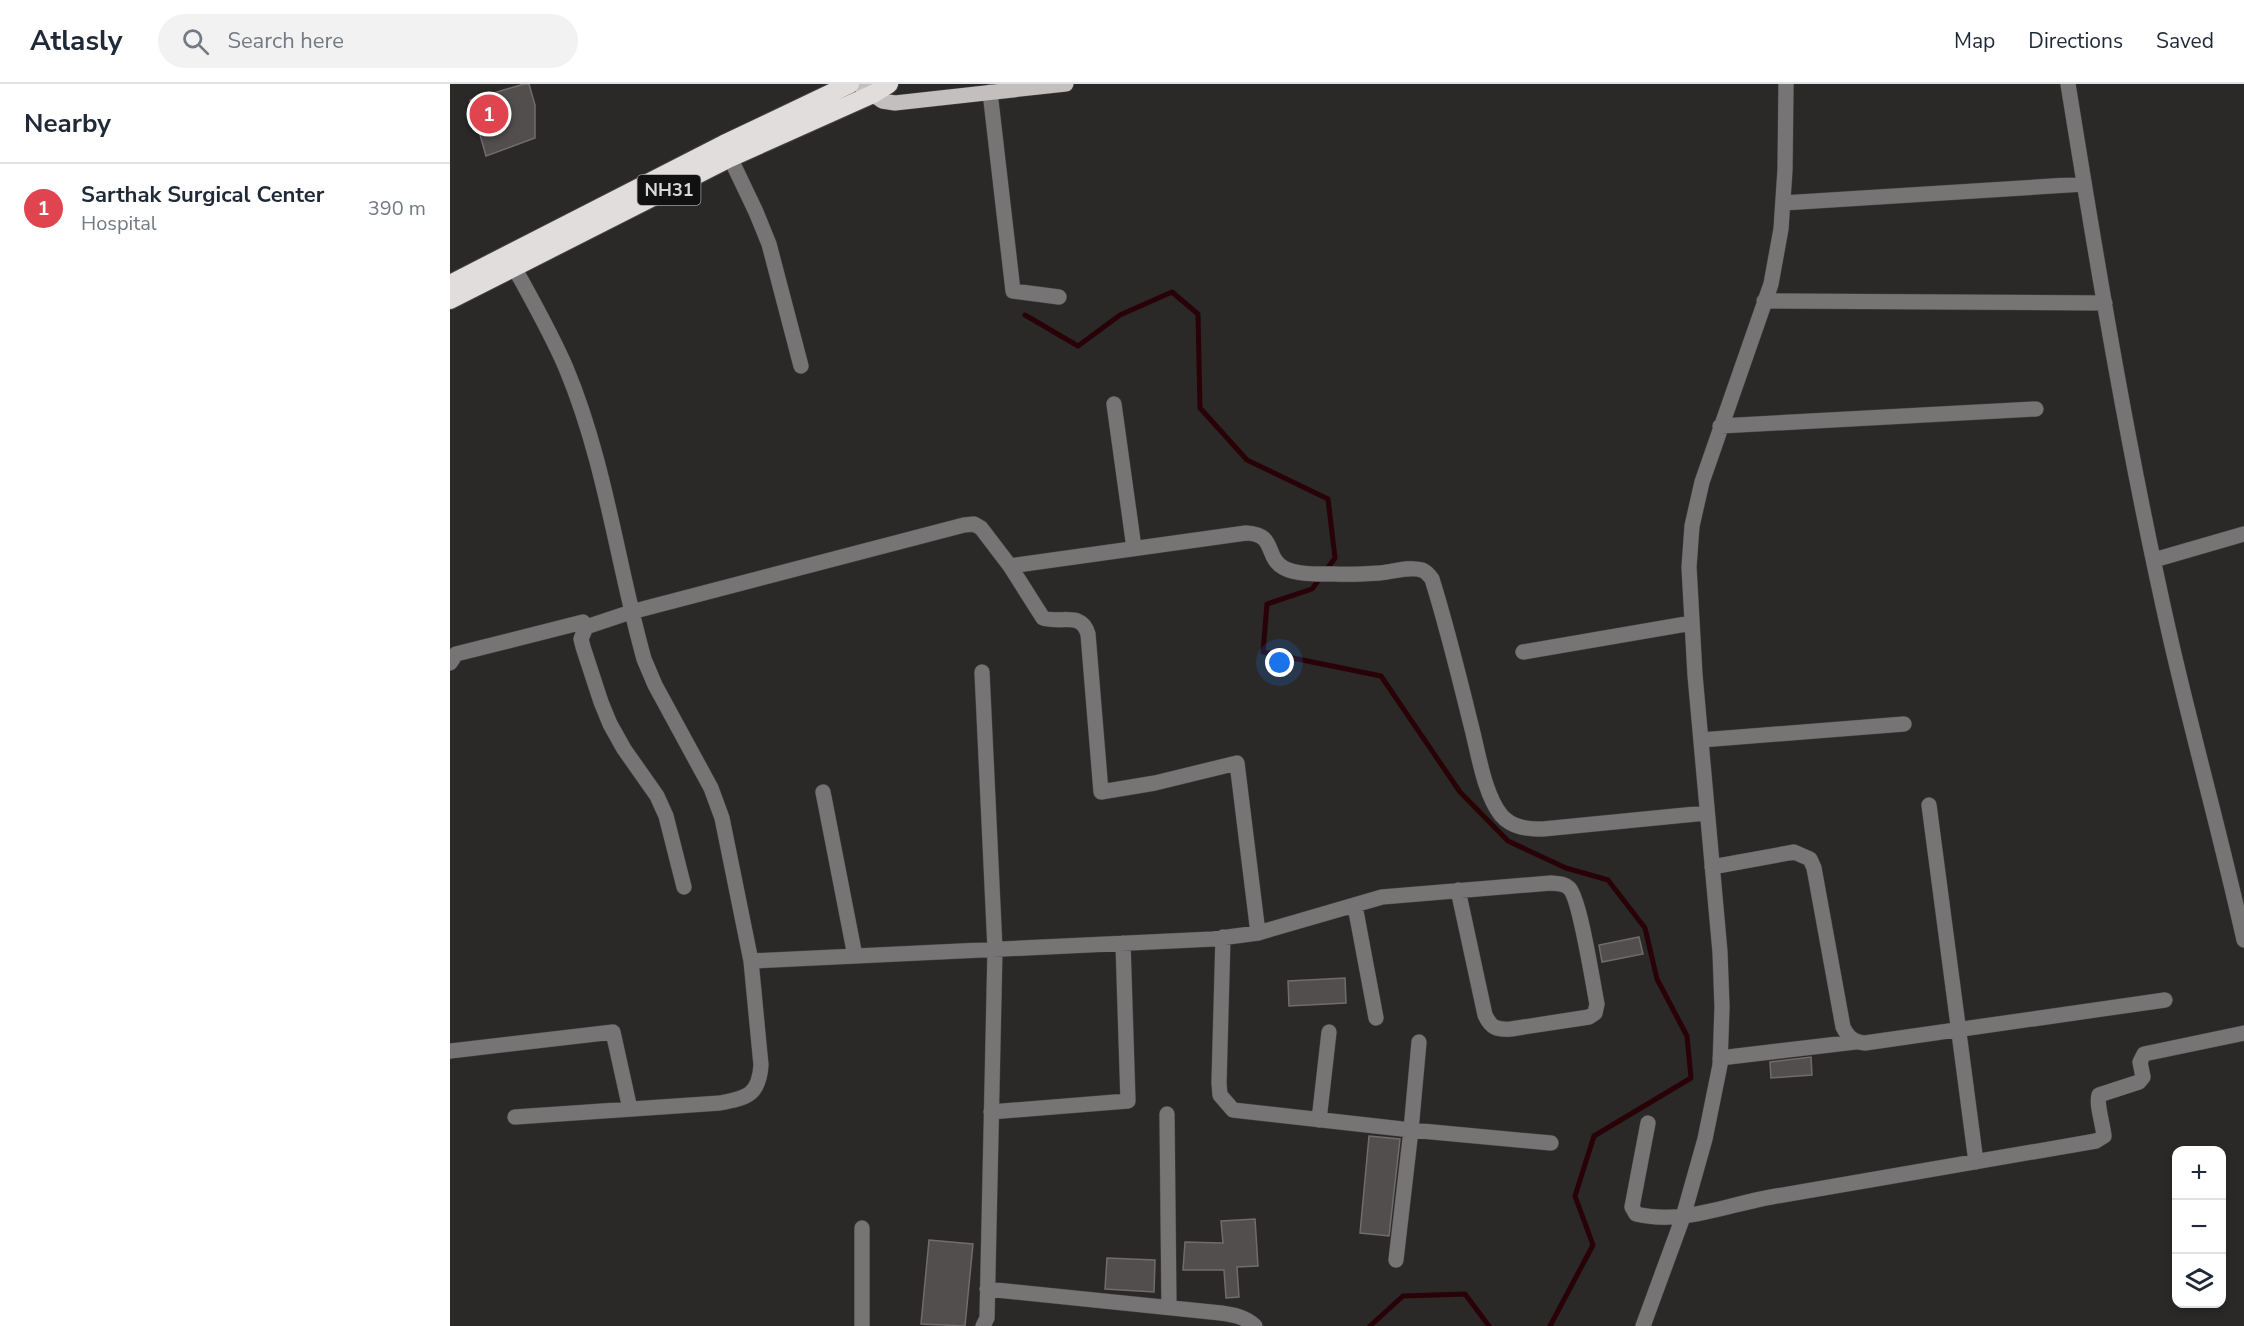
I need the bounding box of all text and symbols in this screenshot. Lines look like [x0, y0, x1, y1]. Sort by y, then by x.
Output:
search box [158, 14, 578, 68]
text: Atlasly [30, 22, 122, 60]
icon: search [179, 25, 212, 58]
text: Search here [227, 26, 344, 56]
text: Map [1954, 27, 1995, 55]
text: Directions [2028, 27, 2123, 55]
text: Saved [2156, 27, 2214, 55]
pin: 1 [470, 92, 508, 136]
text: Nearby [24, 106, 111, 141]
road number: NH31 [638, 175, 700, 205]
text: Sarthak Surgical Center [81, 180, 324, 210]
text: 1 [38, 195, 50, 222]
text: 390 m [368, 195, 426, 222]
text: Hospital [81, 210, 157, 237]
your location [1265, 648, 1294, 677]
map controls [2172, 1146, 2226, 1308]
button: + [2172, 1146, 2226, 1200]
button: − [2172, 1200, 2226, 1254]
button: layers [2172, 1254, 2226, 1308]

